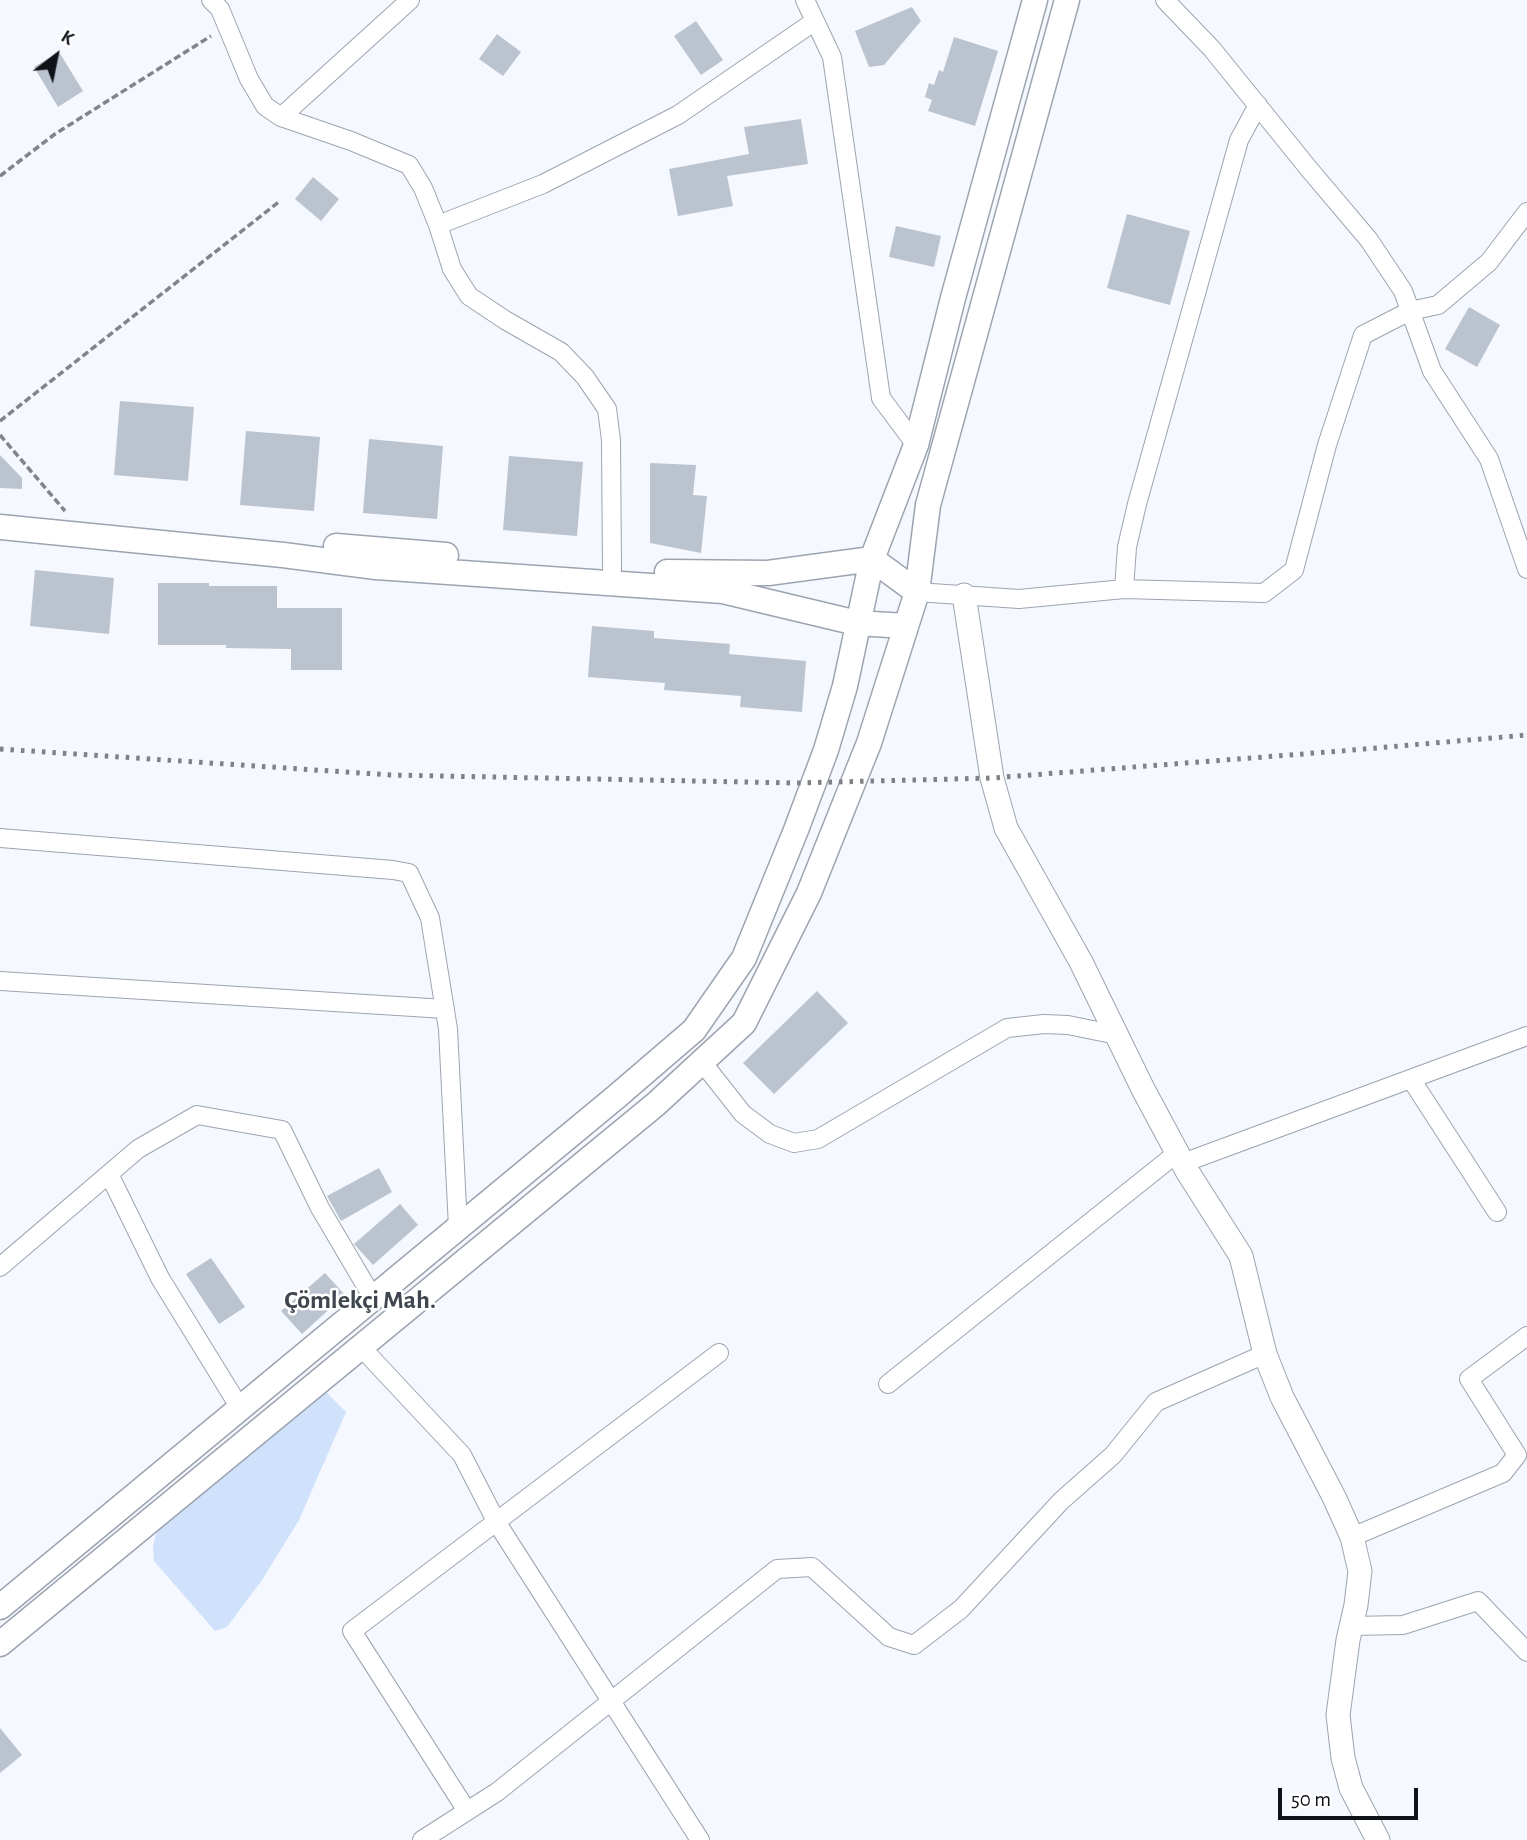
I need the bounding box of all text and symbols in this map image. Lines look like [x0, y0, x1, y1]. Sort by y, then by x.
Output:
north arrow [21, 21, 91, 91]
text: K [58, 27, 77, 49]
district label: Çömlekçi Mah. [284, 1284, 436, 1316]
scale bar [1282, 1773, 1422, 1817]
text: 50 m [1291, 1789, 1331, 1810]

